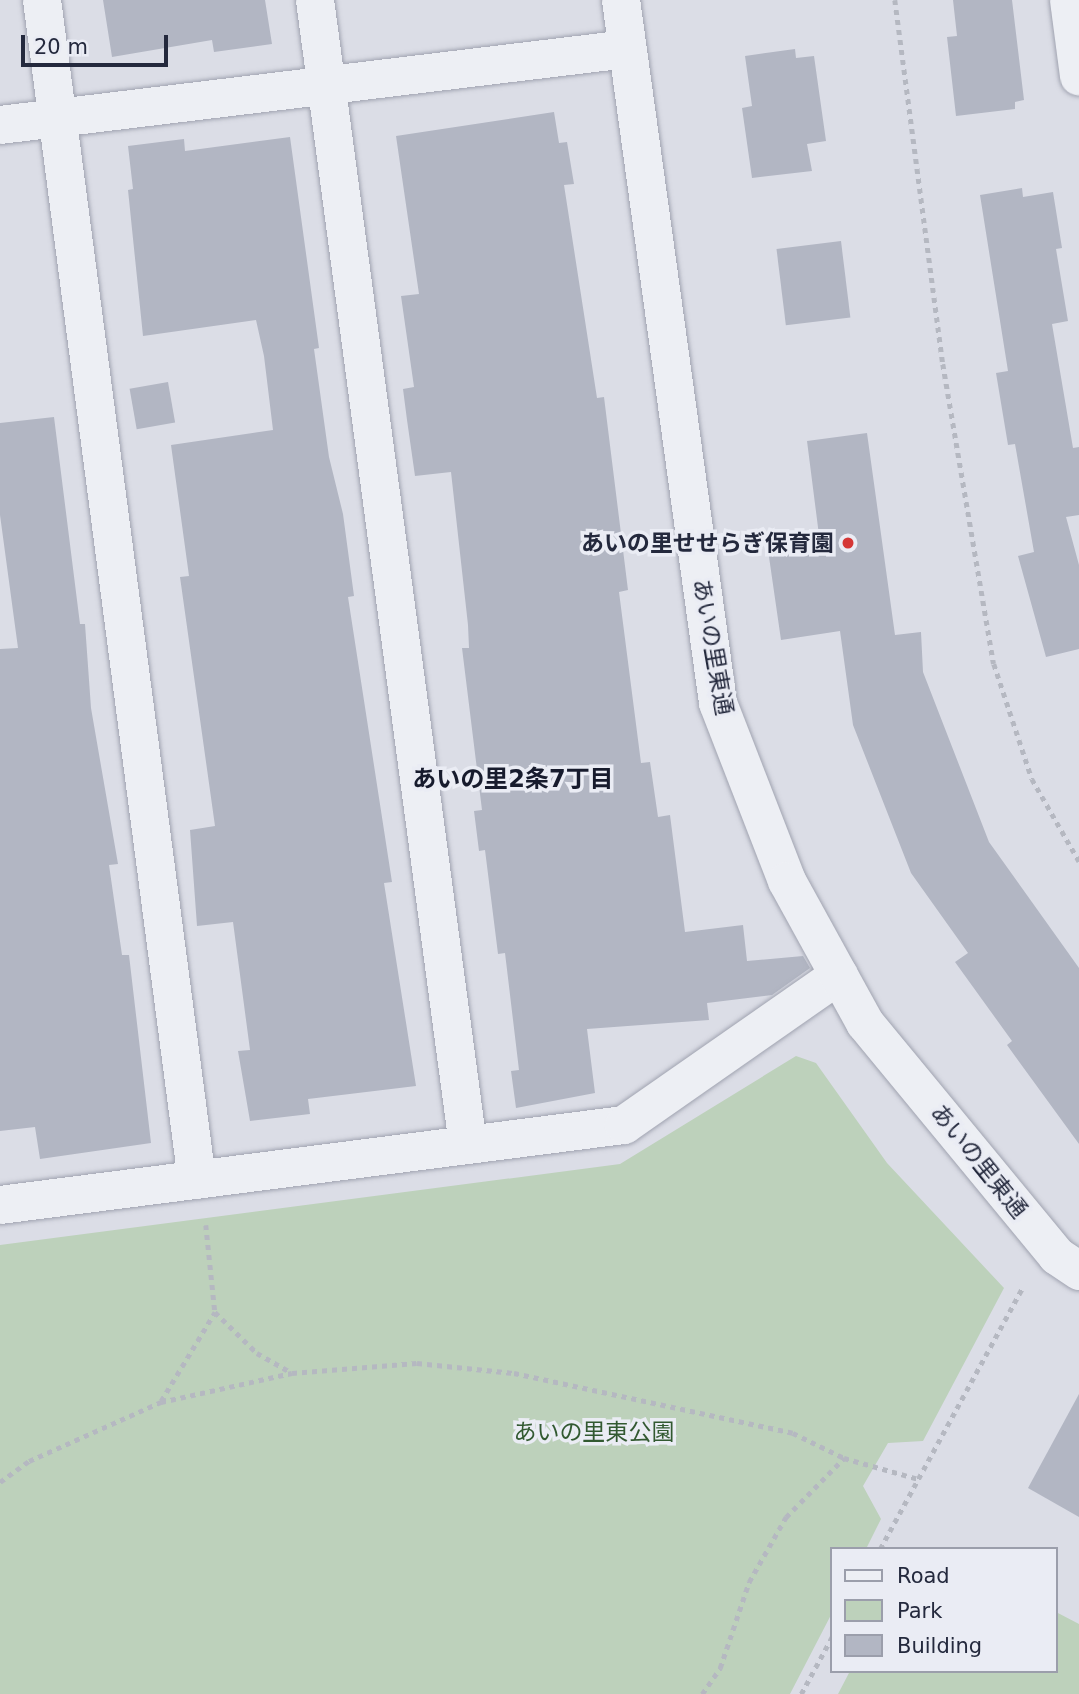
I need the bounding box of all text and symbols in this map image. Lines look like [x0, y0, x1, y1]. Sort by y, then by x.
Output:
scale bar [24, 21, 172, 65]
text: 20 m [34, 35, 88, 59]
place label: あいの里せせらぎ保育園 [581, 529, 834, 557]
marker: あいの里せせらぎ保育園 [840, 535, 856, 551]
street label: あいの里東通 [687, 577, 739, 717]
district label: あいの里2条7丁目 [412, 766, 614, 794]
street label: あいの里東通 [925, 1099, 1033, 1223]
park label: あいの里東公園 [514, 1418, 674, 1446]
legend [830, 1547, 1058, 1673]
text: Road [897, 1564, 950, 1588]
text: Park [897, 1599, 942, 1623]
text: Building [897, 1634, 982, 1658]

